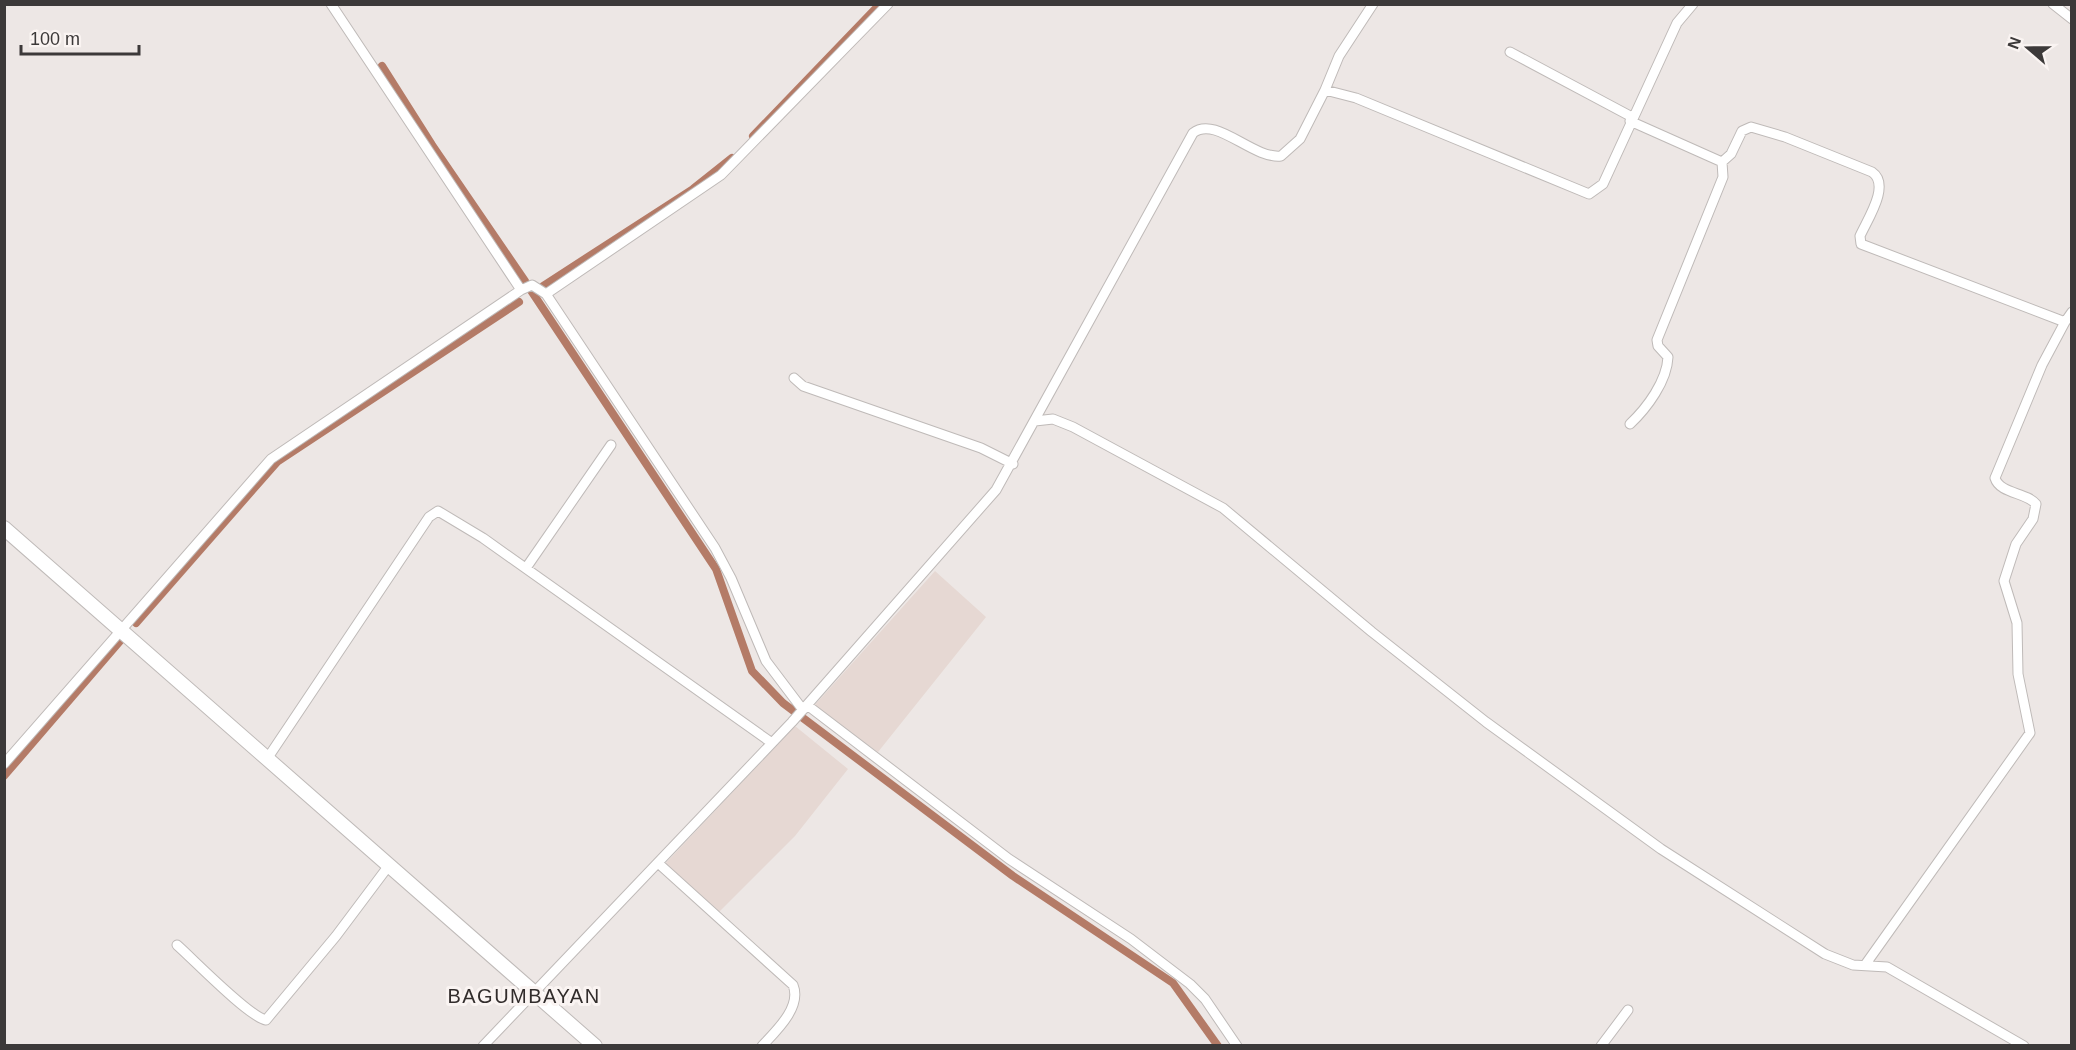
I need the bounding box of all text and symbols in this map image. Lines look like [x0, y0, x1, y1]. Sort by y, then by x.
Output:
scale bar [21, 18, 140, 56]
north arrow [1998, 18, 2058, 78]
text: 100 m [30, 29, 80, 49]
text: N [2004, 35, 2024, 51]
district label: BAGUMBAYAN [447, 985, 601, 1007]

